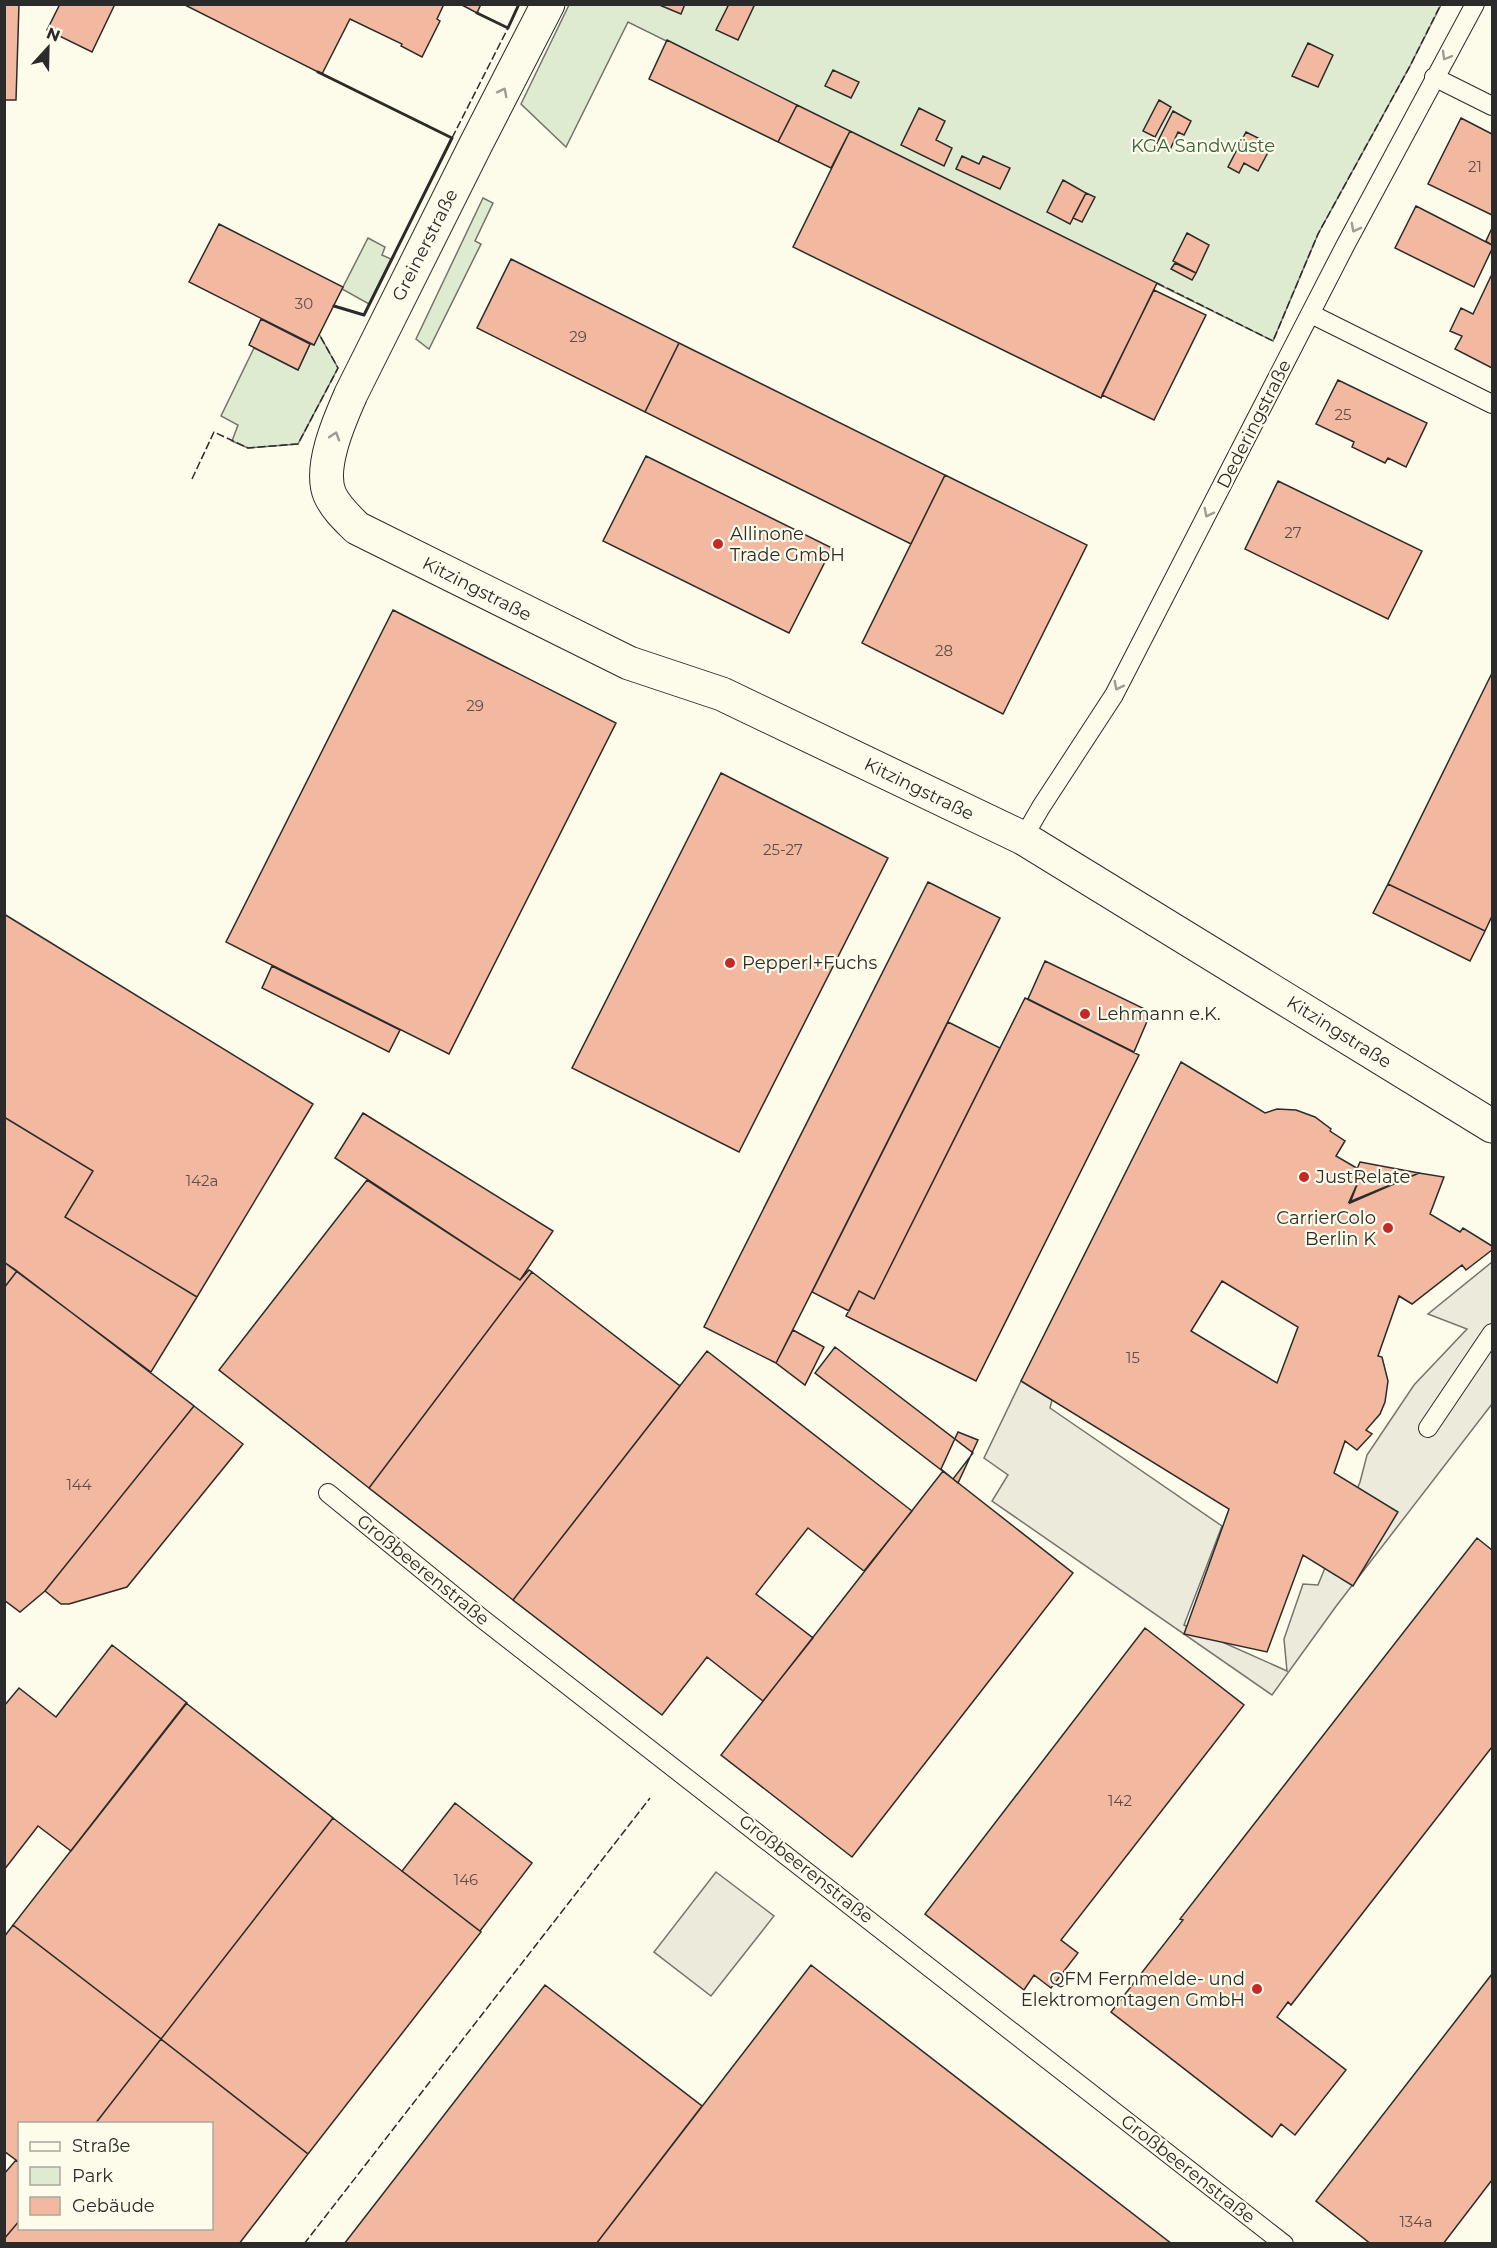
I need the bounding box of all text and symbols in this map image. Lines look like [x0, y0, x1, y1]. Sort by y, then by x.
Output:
north arrow [18, 18, 78, 78]
text: N [44, 23, 63, 46]
one-way arrow [1442, 49, 1453, 60]
one-way arrow [496, 87, 507, 98]
park label: KGA Sandwüste [1131, 135, 1275, 157]
house number: 21 [1468, 157, 1482, 176]
street label: Greinerstraße [387, 185, 463, 305]
one-way arrow [1351, 221, 1362, 232]
house number: 30 [295, 294, 313, 313]
house number: 29 [569, 327, 587, 346]
street label: Dederingstraße [1212, 356, 1296, 492]
house number: 25 [1334, 405, 1352, 424]
one-way arrow [328, 431, 340, 442]
one-way arrow [1204, 507, 1215, 518]
place label: Allinone Trade GmbH [730, 523, 845, 566]
house number: 27 [1284, 523, 1302, 542]
marker: Allinone Trade GmbH [711, 537, 725, 551]
street label: Kitzingstraße [419, 552, 535, 626]
house number: 28 [935, 641, 953, 660]
one-way arrow [1114, 680, 1125, 691]
house number: 29 [466, 696, 484, 715]
street label: Kitzingstraße [861, 753, 978, 825]
house number: 25-27 [763, 840, 803, 859]
place label: Pepperl+Fuchs [742, 952, 877, 974]
marker: Pepperl+Fuchs [723, 956, 737, 970]
street label: Kitzingstraße [1283, 991, 1396, 1073]
place label: Lehmann e.K. [1097, 1003, 1221, 1025]
marker: Lehmann e.K. [1078, 1007, 1092, 1021]
place label: JustRelate [1315, 1166, 1411, 1188]
marker: JustRelate [1297, 1170, 1311, 1184]
house number: 142a [186, 1171, 218, 1190]
place label: CarrierColo Berlin K [1276, 1207, 1376, 1250]
marker: CarrierColo Berlin K [1381, 1221, 1395, 1235]
house number: 15 [1126, 1348, 1140, 1367]
house number: 144 [66, 1475, 92, 1494]
street label: Großbeerenstraße [352, 1510, 494, 1630]
house number: 142 [1108, 1791, 1132, 1810]
street label: Großbeerenstraße [734, 1810, 878, 1928]
house number: 146 [454, 1870, 478, 1889]
place label: QFM Fernmelde- und Elektromontagen GmbH [1021, 1968, 1245, 2011]
marker: QFM Fernmelde- und Elektromontagen GmbH [1250, 1982, 1264, 1996]
street label: Großbeerenstraße [1116, 2110, 1260, 2228]
legend [18, 2122, 213, 2230]
text: Straße [72, 2135, 131, 2157]
text: Park [72, 2165, 113, 2187]
text: Gebäude [72, 2195, 155, 2217]
house number: 134a [1399, 2212, 1433, 2231]

